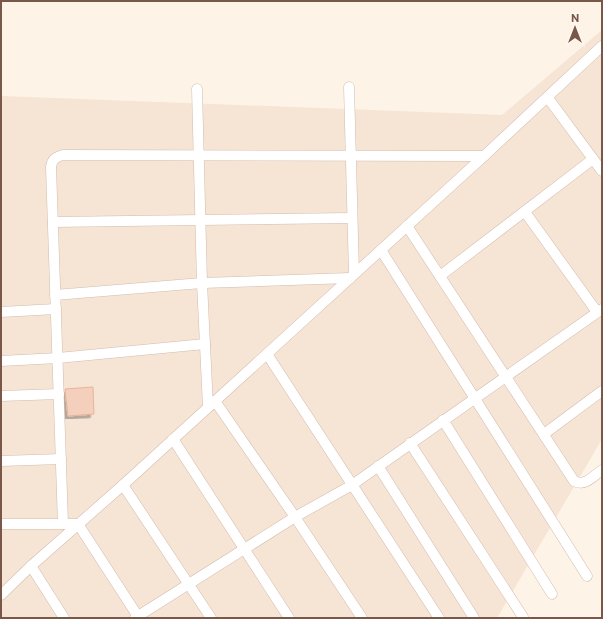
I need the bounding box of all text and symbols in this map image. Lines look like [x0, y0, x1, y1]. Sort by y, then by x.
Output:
north arrow [555, 8, 595, 48]
text: N [571, 11, 579, 24]

